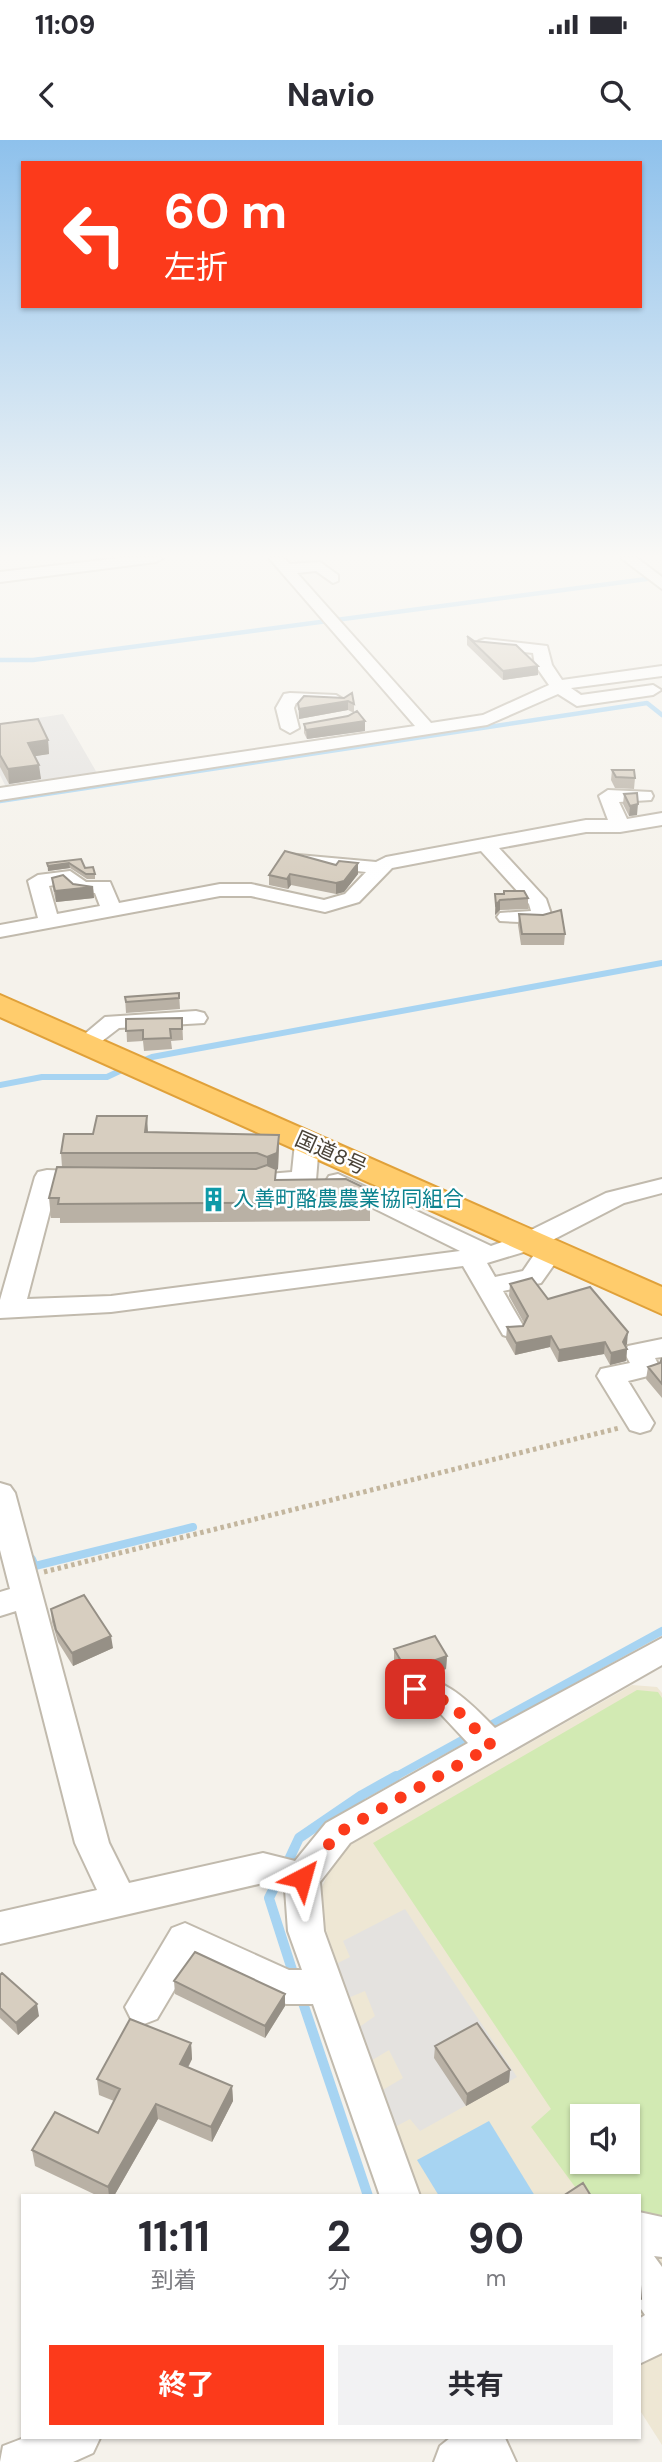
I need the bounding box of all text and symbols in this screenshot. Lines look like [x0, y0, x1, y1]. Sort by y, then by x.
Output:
text: 11:09 [35, 8, 95, 42]
text: Navio [287, 74, 375, 116]
icon: back [28, 76, 66, 114]
icon: search [596, 76, 634, 114]
text: 60 m [164, 179, 287, 243]
icon: left [49, 189, 140, 280]
text: 左折 [164, 246, 228, 288]
street label: 国道8号 [291, 1125, 371, 1181]
building icon: 入善町酪農農業協同組合 [199, 1185, 227, 1213]
place label: 入善町酪農農業協同組合 [233, 1185, 464, 1213]
pin [385, 1659, 445, 1719]
icon: arrive [396, 1670, 434, 1708]
position arrow [265, 1841, 339, 1915]
map controls [570, 2104, 640, 2174]
button: sound [570, 2104, 640, 2174]
text: 11:11 [138, 2209, 210, 2264]
text: 2 [327, 2209, 351, 2264]
text: 90 [468, 2211, 524, 2266]
text: m [486, 2263, 506, 2293]
text: 到着 [151, 2265, 197, 2295]
text: 分 [327, 2265, 350, 2295]
button: 終了 [49, 2345, 324, 2425]
button: 共有 [338, 2345, 613, 2425]

